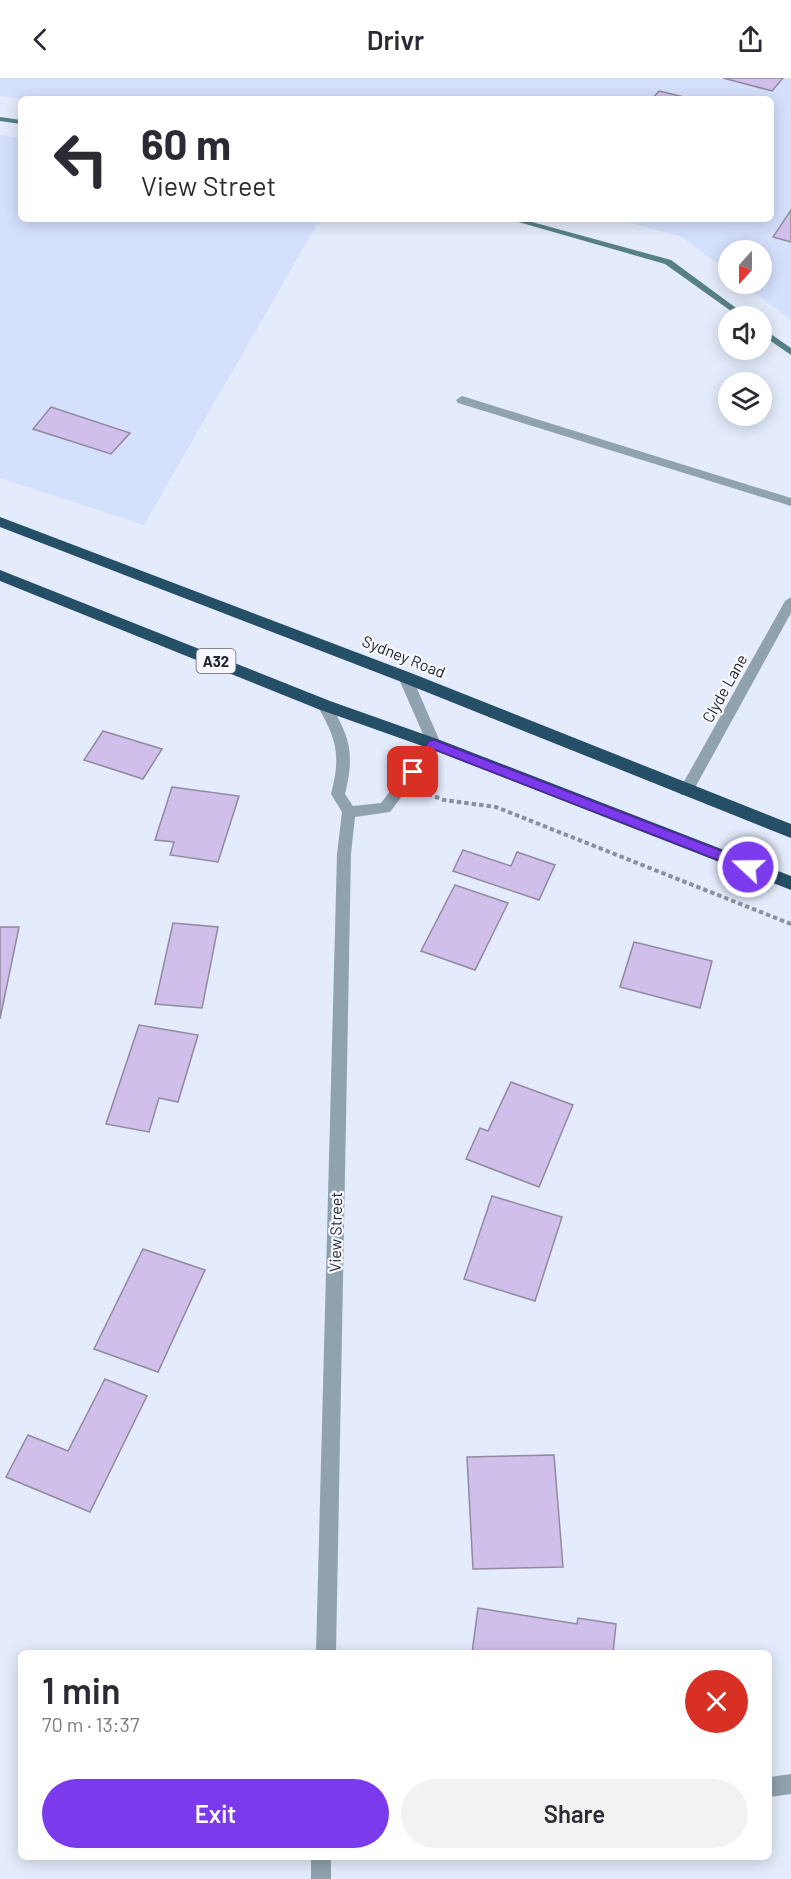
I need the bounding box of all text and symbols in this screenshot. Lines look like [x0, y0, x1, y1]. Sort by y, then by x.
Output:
icon: back [24, 23, 57, 56]
text: Drivr [367, 23, 424, 55]
icon: share [734, 23, 767, 56]
text: 60 m [141, 118, 231, 168]
icon: left [42, 120, 120, 198]
text: View Street [141, 169, 276, 201]
north arrow [718, 240, 772, 294]
map controls [718, 240, 772, 426]
button: sound [718, 306, 772, 360]
button: layers [718, 372, 772, 426]
street label: Sydney Road [360, 631, 448, 681]
road number: A32 [196, 649, 236, 673]
street label: Clyde Lane [697, 650, 751, 726]
pin [387, 746, 438, 797]
icon: arrive [396, 755, 429, 788]
position arrow [716, 835, 780, 899]
street label: View Street [325, 1192, 345, 1272]
text: 1 min [42, 1668, 121, 1711]
button: close [685, 1670, 748, 1733]
text: 70 m · 13:37 [42, 1712, 139, 1736]
button: Exit [42, 1779, 389, 1848]
button: Share [401, 1779, 748, 1848]

